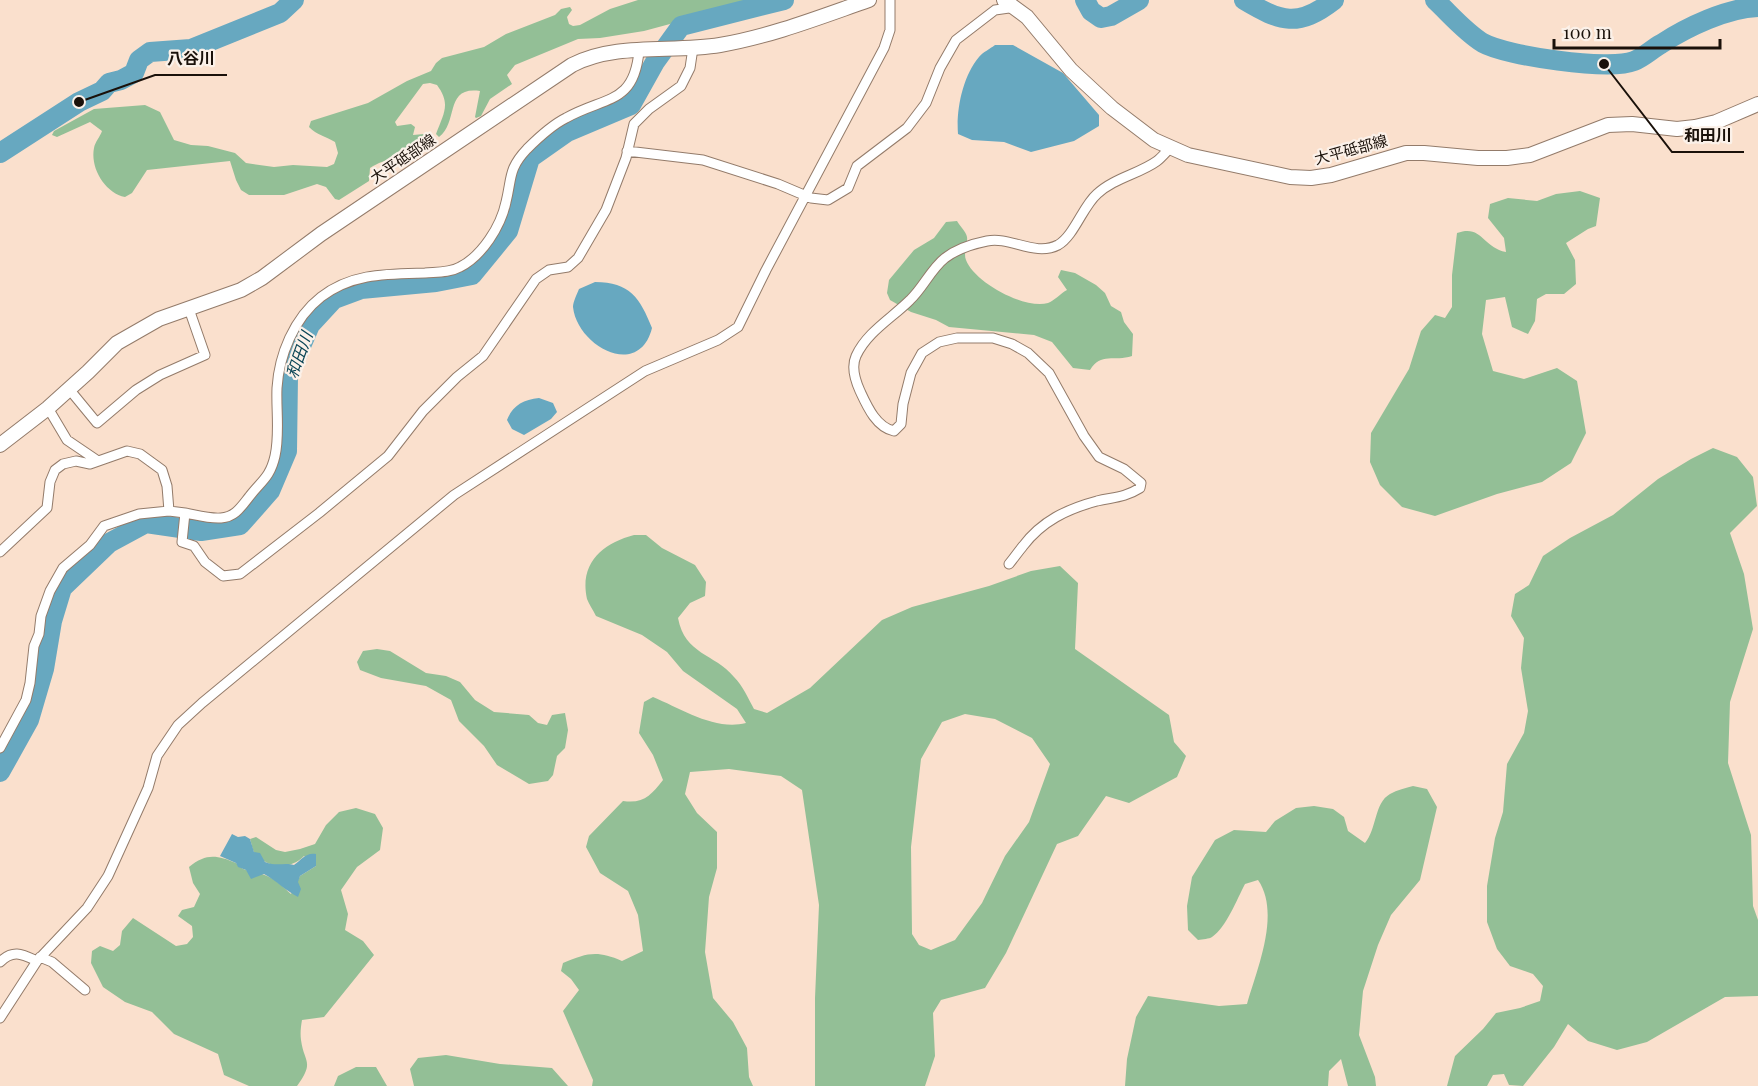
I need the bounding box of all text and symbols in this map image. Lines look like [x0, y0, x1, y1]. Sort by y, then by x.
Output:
scale bar [1554, 12, 1720, 50]
text: 100 m [1563, 20, 1612, 44]
callout: 八谷川 [155, 41, 227, 75]
text: 八谷川 [167, 47, 215, 68]
callout: 和田川 [1672, 118, 1744, 152]
text: 和田川 [1684, 124, 1732, 145]
street label: 大平砥部線 [366, 129, 439, 187]
street label: 大平砥部線 [1312, 130, 1390, 168]
water label: 和田川 [280, 327, 317, 381]

